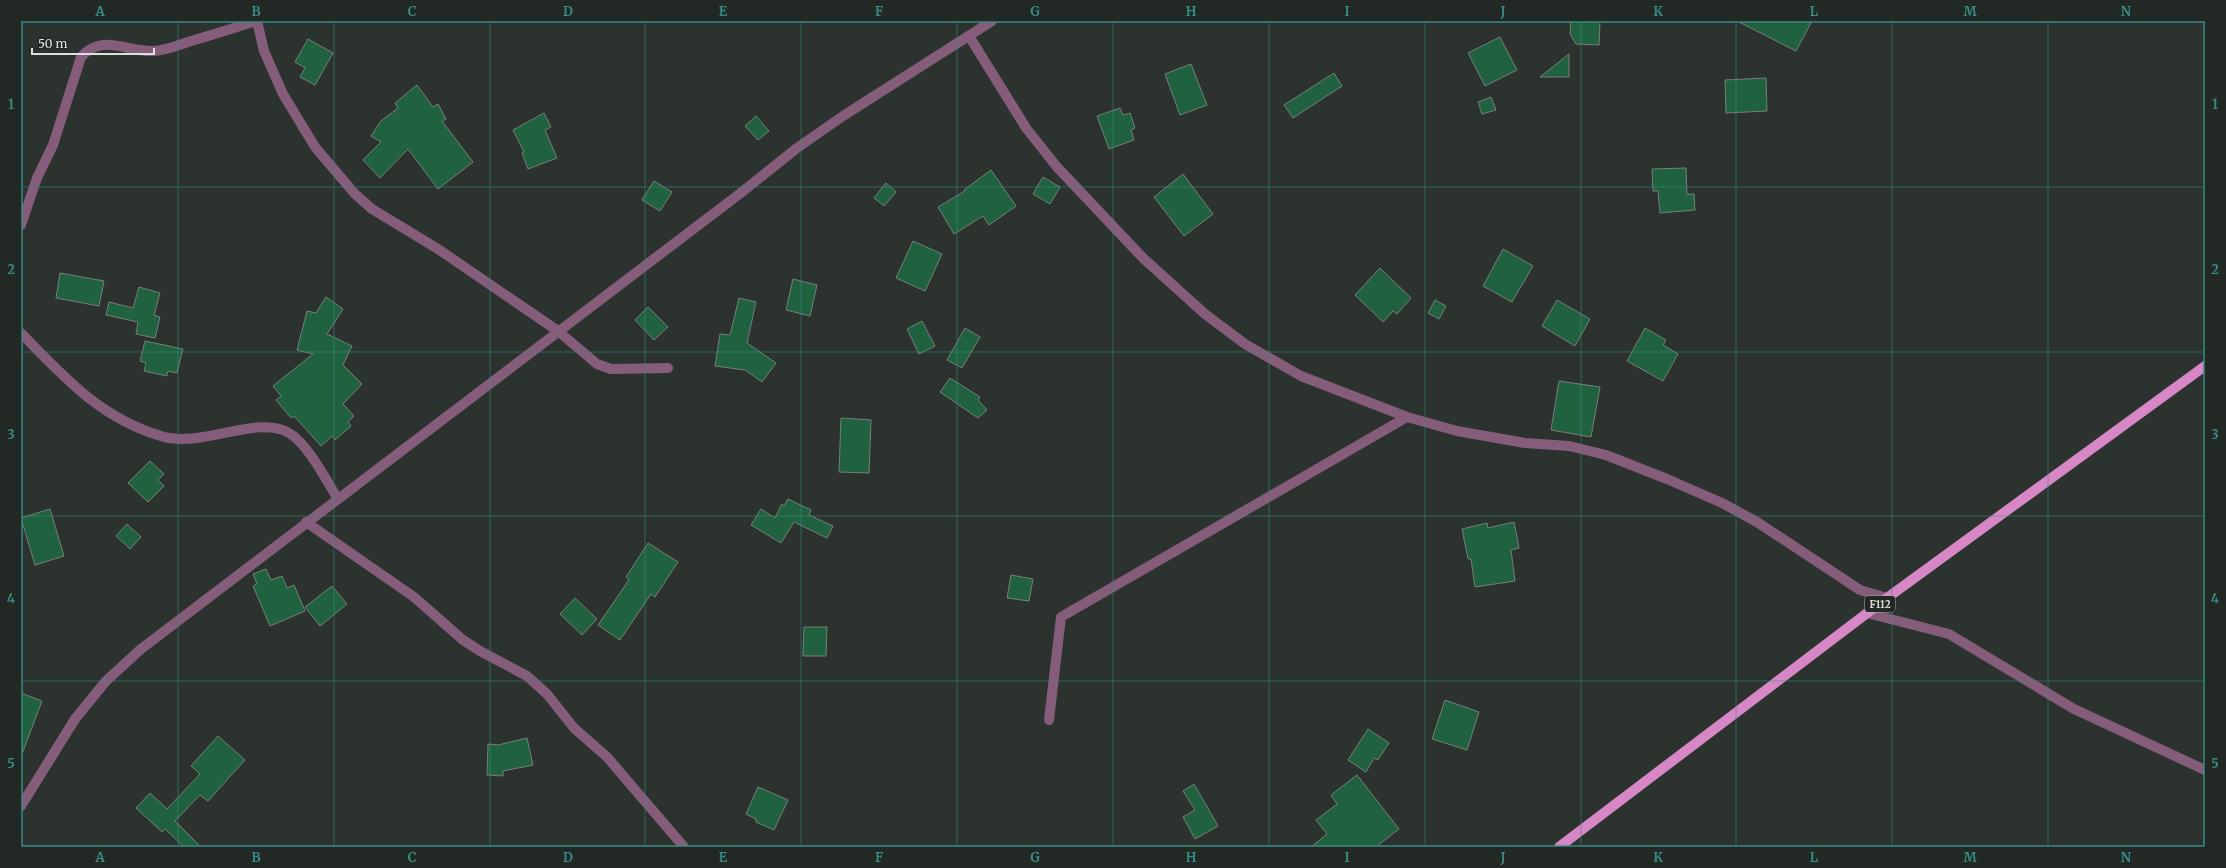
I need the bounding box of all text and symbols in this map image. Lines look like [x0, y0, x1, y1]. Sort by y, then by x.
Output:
text: A [94, 3, 105, 20]
text: B [251, 3, 261, 20]
text: C [408, 3, 417, 20]
text: D [563, 3, 573, 20]
text: E [719, 3, 728, 20]
text: F [875, 3, 883, 20]
text: G [1030, 3, 1040, 20]
text: H [1186, 3, 1197, 20]
text: I [1344, 3, 1350, 20]
text: J [1499, 3, 1506, 20]
text: K [1653, 3, 1663, 20]
text: L [1810, 3, 1819, 20]
text: M [1963, 3, 1977, 20]
text: N [2121, 3, 2132, 20]
scale bar [32, 30, 154, 56]
text: 50 m [38, 36, 67, 51]
text: 1 [8, 96, 14, 113]
text: 1 [2212, 96, 2218, 113]
text: 2 [7, 261, 15, 278]
text: 2 [2211, 261, 2219, 278]
text: 3 [7, 426, 15, 443]
text: 3 [2211, 426, 2219, 443]
text: 4 [7, 590, 16, 607]
text: 4 [2211, 590, 2220, 607]
road number: F112 [1865, 596, 1895, 612]
text: 5 [7, 755, 15, 772]
text: 5 [2211, 755, 2219, 772]
text: A [94, 849, 105, 866]
text: B [251, 849, 261, 866]
text: C [408, 849, 417, 866]
text: D [563, 849, 573, 866]
text: E [719, 849, 728, 866]
text: F [875, 849, 883, 866]
text: G [1030, 849, 1040, 866]
text: H [1186, 849, 1197, 866]
text: I [1344, 849, 1350, 866]
text: J [1499, 849, 1506, 866]
text: K [1653, 849, 1663, 866]
text: L [1810, 849, 1819, 866]
text: M [1963, 849, 1977, 866]
text: N [2121, 849, 2132, 866]

